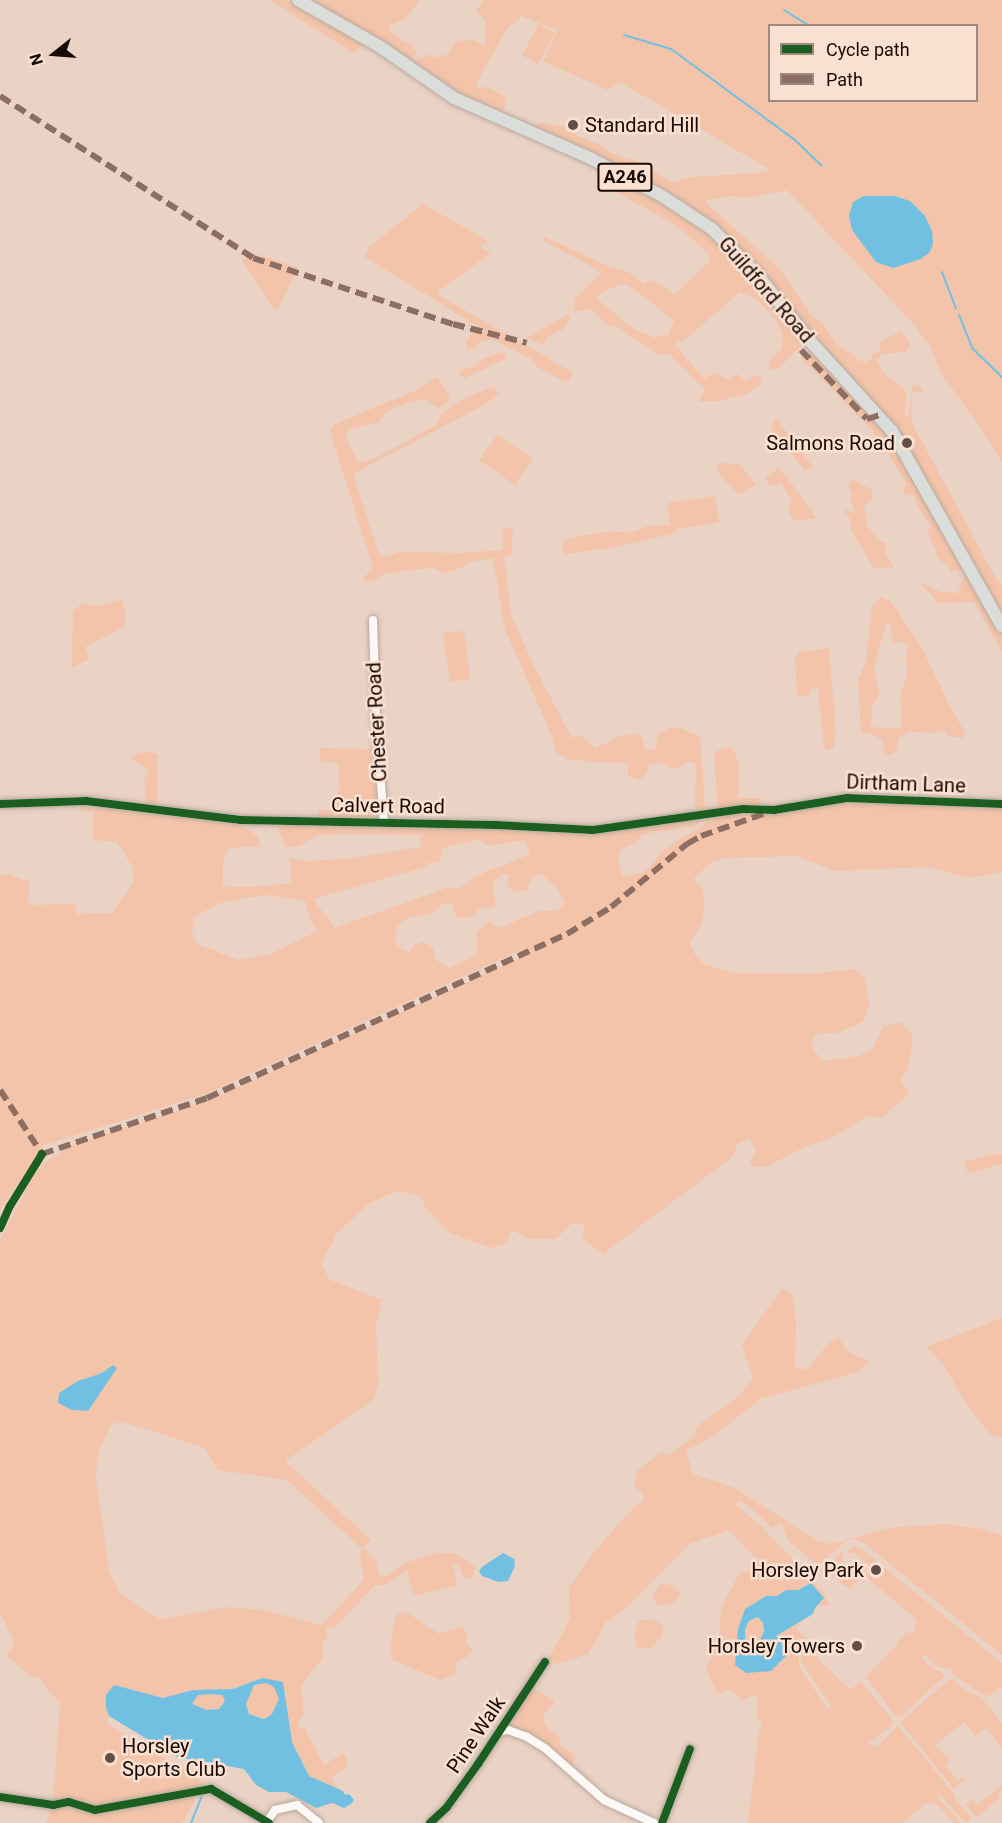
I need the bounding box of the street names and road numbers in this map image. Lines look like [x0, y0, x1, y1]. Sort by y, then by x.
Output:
road number: A246 [596, 162, 654, 192]
street label: Guildford Road [713, 232, 819, 348]
street label: Chester Road [362, 662, 392, 782]
street label: Dirtham Lane [846, 770, 966, 798]
street label: Calvert Road [331, 793, 445, 819]
street label: Pine Walk [442, 1692, 510, 1778]

